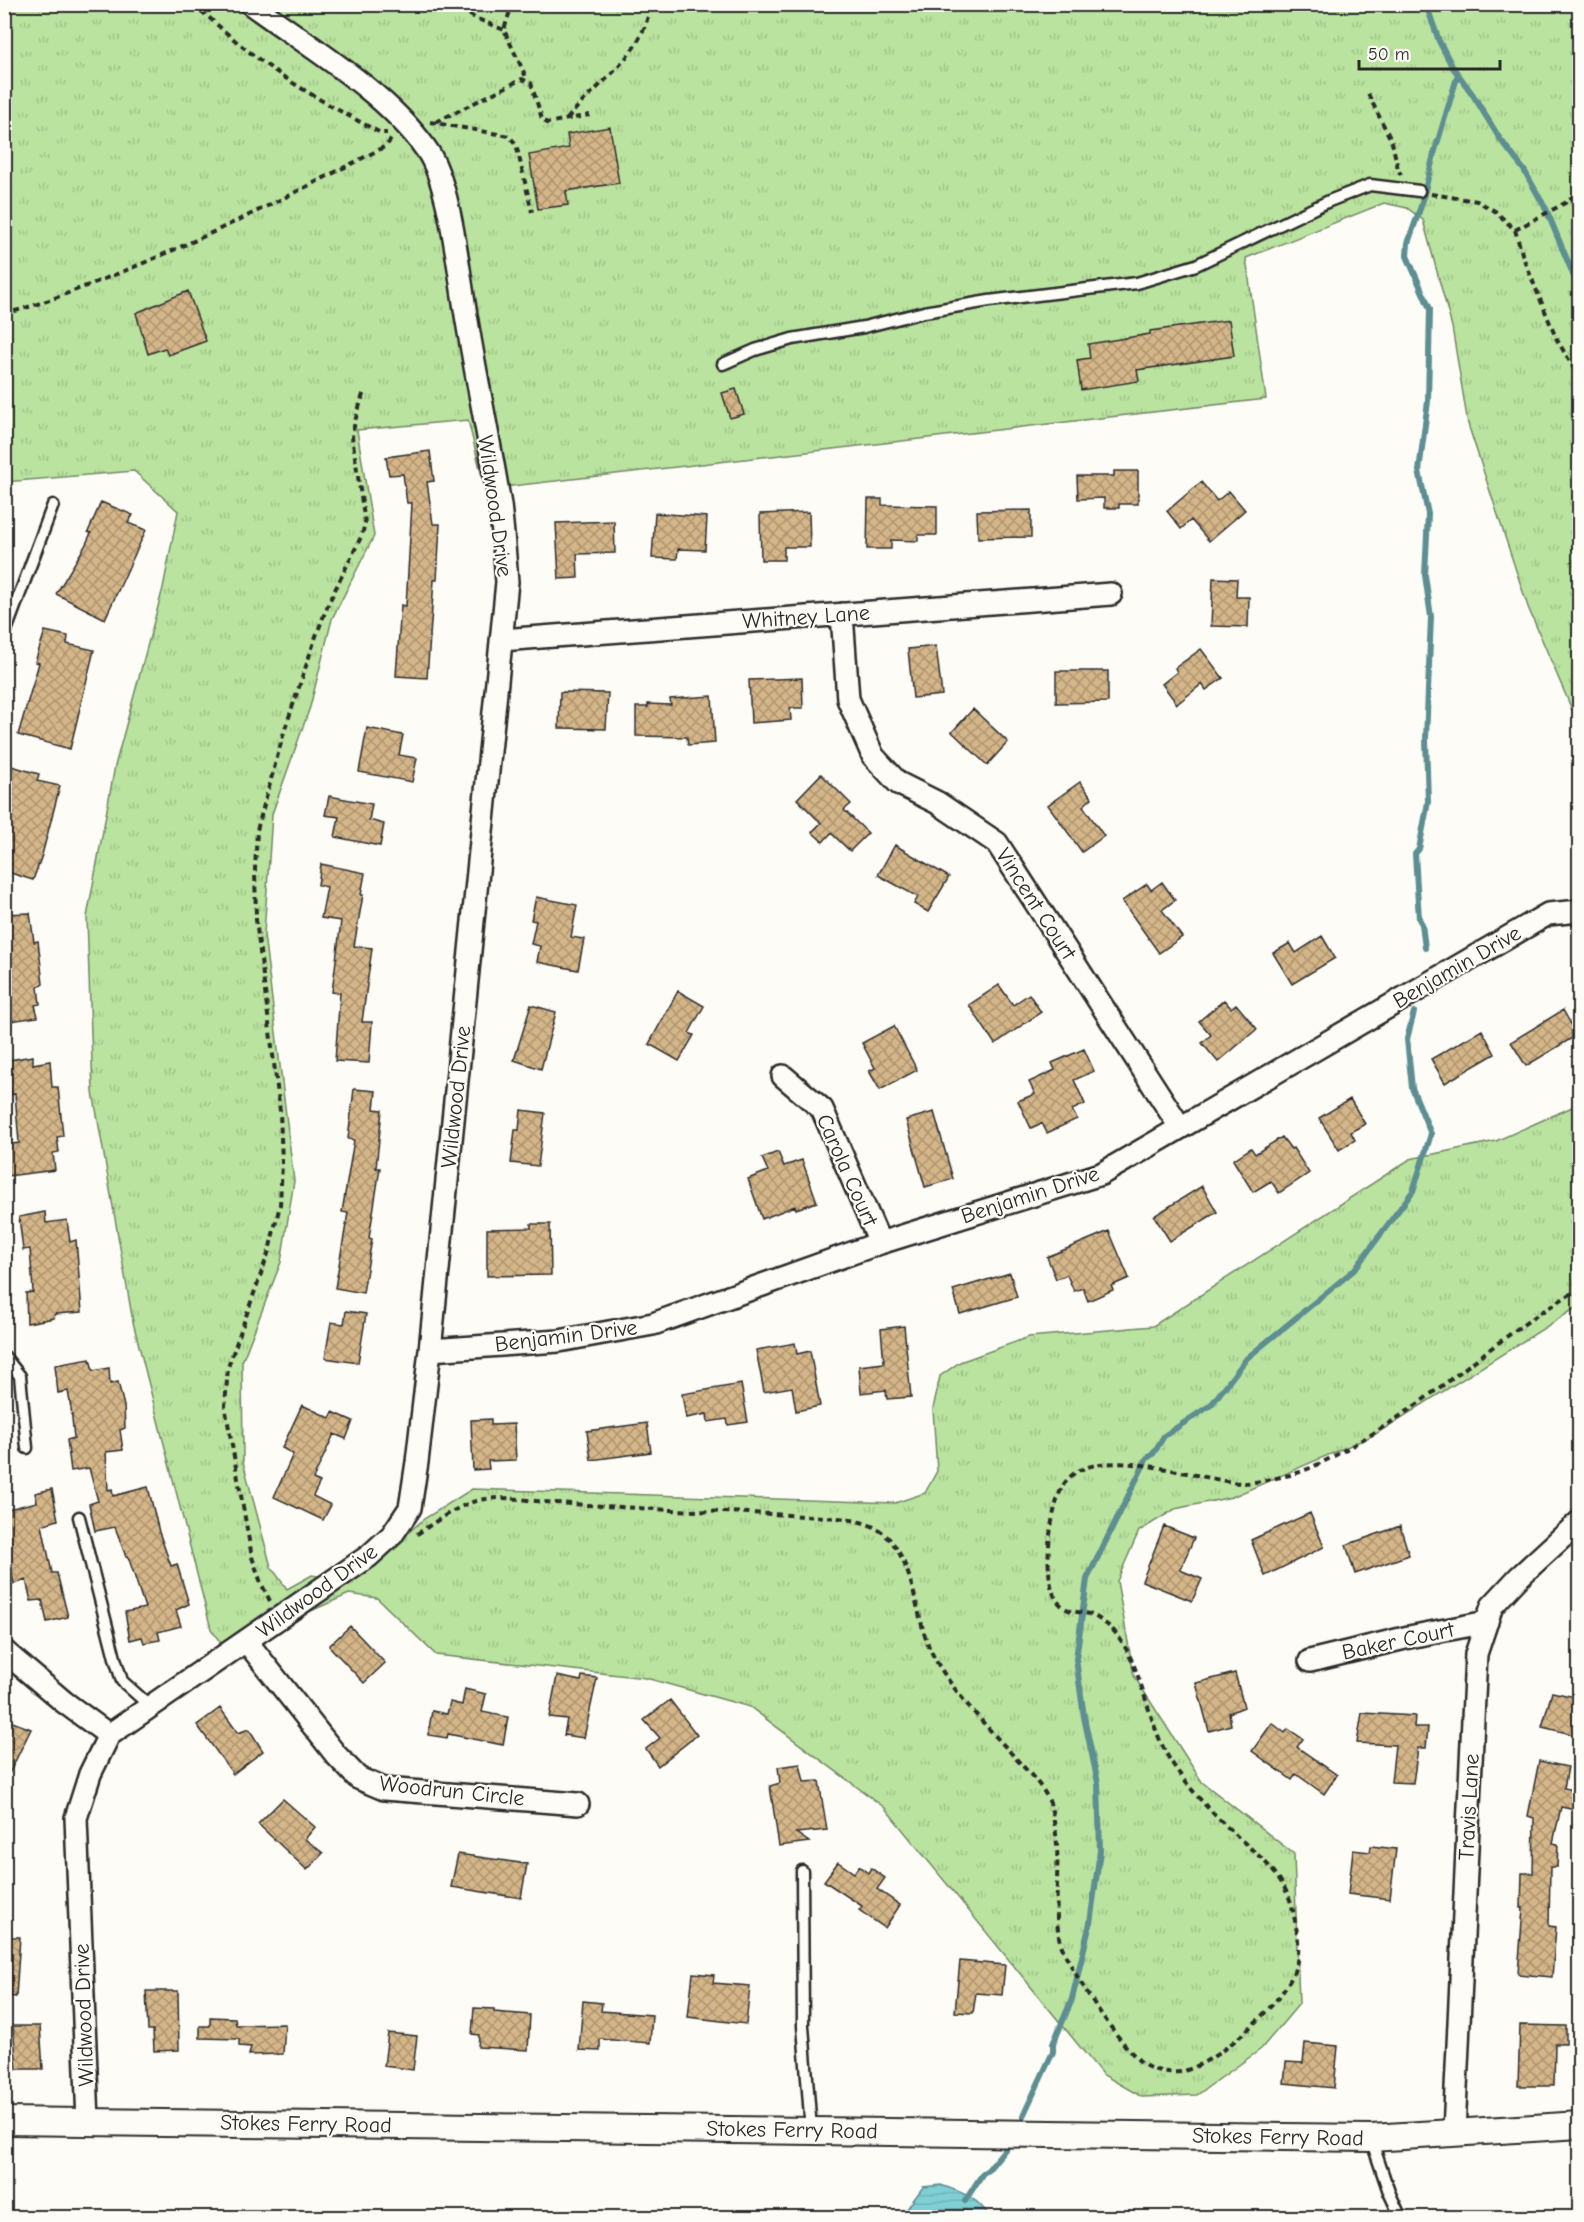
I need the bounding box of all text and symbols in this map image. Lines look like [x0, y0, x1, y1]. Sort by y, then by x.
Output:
scale bar [1359, 33, 1500, 71]
text: 50 m [1368, 44, 1410, 65]
street label: Wildwood Drive [472, 433, 518, 579]
street label: Whitney Lane [741, 600, 871, 634]
street label: Vincent Court [990, 843, 1082, 965]
street label: Benjamin Drive [1388, 920, 1526, 1014]
street label: Wildwood Drive [436, 1025, 476, 1169]
street label: Carola Court [811, 1110, 884, 1231]
street label: Benjamin Drive [958, 1160, 1102, 1230]
street label: Benjamin Drive [493, 1314, 639, 1358]
street label: Wildwood Drive [252, 1538, 382, 1644]
street label: Baker Court [1340, 1616, 1457, 1666]
street label: Travis Lane [1453, 1753, 1485, 1861]
street label: Woodrun Circle [378, 1770, 526, 1812]
street label: Wildwood Drive [69, 1943, 99, 2087]
street label: Stokes Ferry Road [220, 2110, 392, 2138]
street label: Stokes Ferry Road [706, 2116, 878, 2144]
street label: Stokes Ferry Road [1192, 2123, 1364, 2151]

